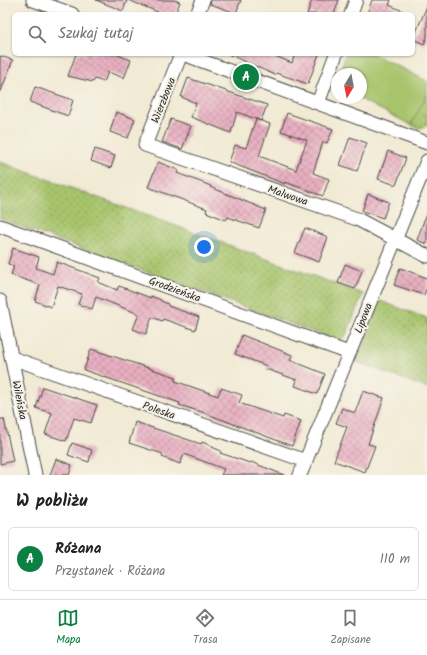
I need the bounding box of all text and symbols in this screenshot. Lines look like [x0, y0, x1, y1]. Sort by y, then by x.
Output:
search box [12, 12, 415, 56]
text: Szukaj tutaj [58, 22, 133, 46]
icon: search [26, 23, 48, 45]
pin: A [233, 62, 259, 92]
north arrow [331, 68, 367, 104]
street label: Wierzbowa [147, 75, 181, 126]
street label: Malwowa [265, 181, 310, 211]
your location [194, 237, 214, 257]
street label: Grodzieńska [146, 272, 203, 308]
street label: Lipowa [350, 300, 378, 336]
street label: Wileńska [6, 379, 32, 421]
street label: Poleska [140, 397, 177, 425]
text: W pobliżu [16, 488, 87, 515]
text: Różana [55, 537, 101, 561]
text: A [26, 549, 34, 570]
text: 110 m [380, 549, 410, 570]
text: Przystanek · Różana [55, 561, 165, 582]
tab: Mapa [56, 607, 81, 649]
tab: Trasa [193, 607, 218, 649]
tab: Zapisane [330, 607, 371, 649]

